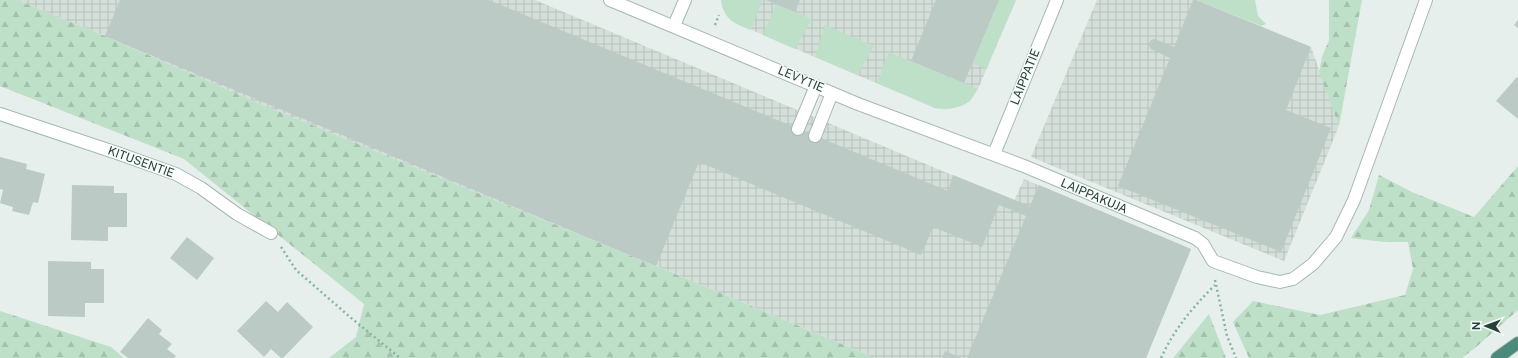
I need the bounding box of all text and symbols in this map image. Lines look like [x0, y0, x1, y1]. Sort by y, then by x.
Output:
street label: LAIPPATIE [1007, 47, 1043, 107]
street label: LEVYTIE [776, 63, 826, 95]
street label: KITUSENTIE [106, 144, 176, 180]
street label: LAIPPAKUJA [1058, 176, 1130, 217]
north arrow [1466, 306, 1506, 346]
text: N [1470, 321, 1482, 330]

